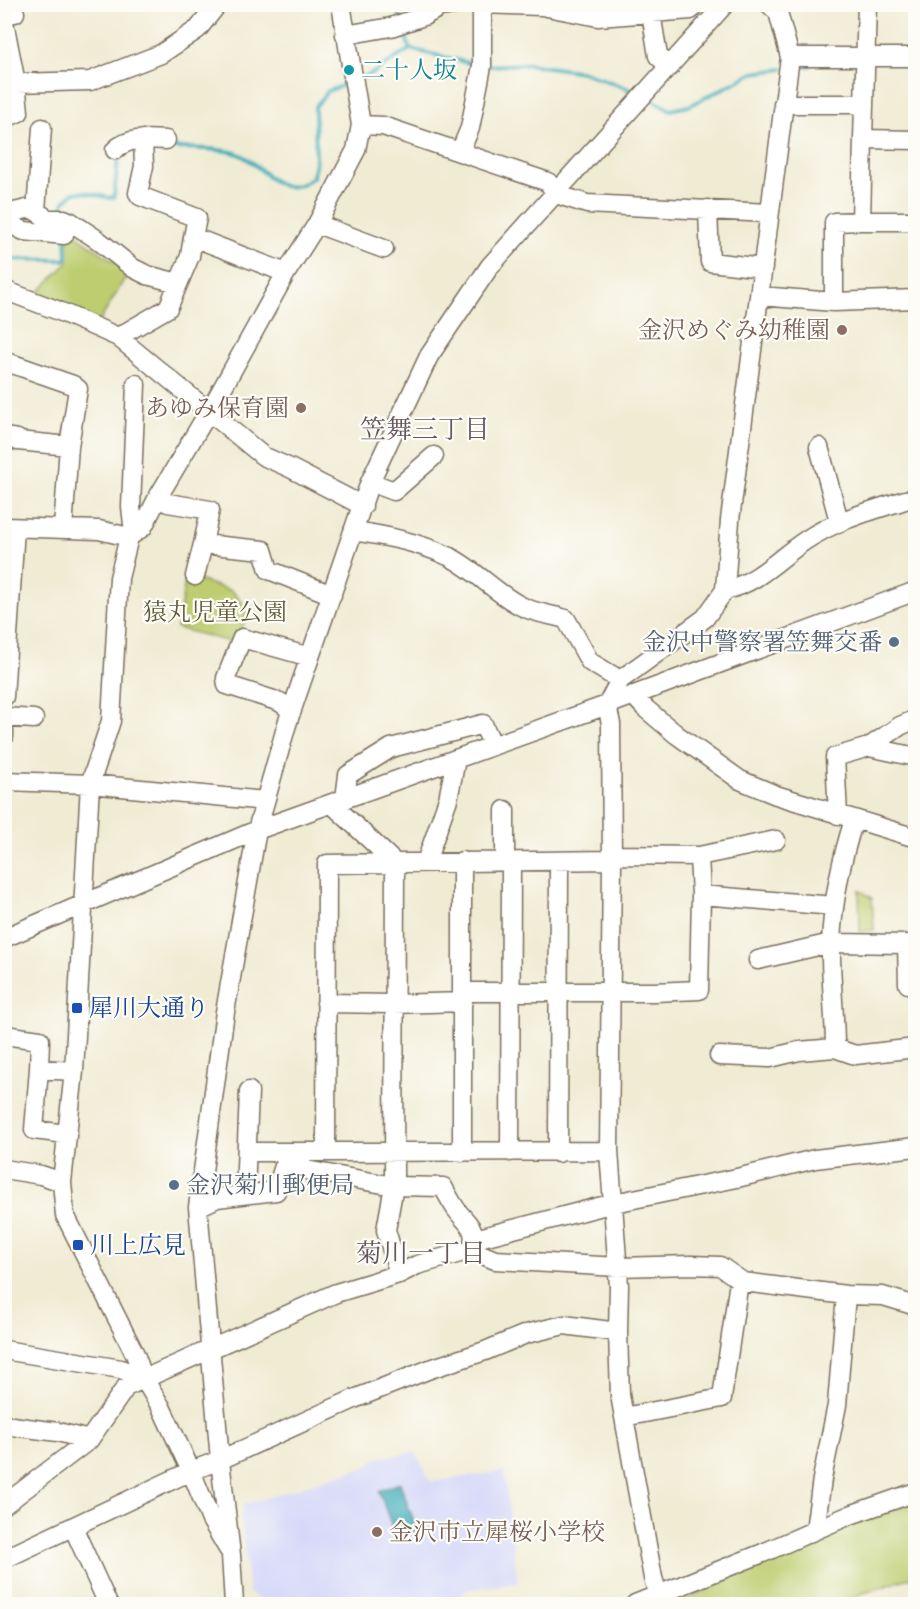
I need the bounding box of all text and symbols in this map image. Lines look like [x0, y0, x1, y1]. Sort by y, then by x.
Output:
place label: 二十人坂 [361, 55, 457, 89]
marker: 二十人坂 [342, 63, 356, 77]
place label: 金沢めぐみ幼稚園 [638, 315, 830, 349]
marker: 金沢めぐみ幼稚園 [835, 323, 849, 337]
place label: あゆみ保育園 [145, 393, 289, 427]
marker: あゆみ保育園 [294, 401, 308, 415]
district label: 笠舞三丁目 [360, 413, 490, 450]
park label: 猿丸児童公園 [143, 597, 287, 631]
place label: 金沢中警察署笠舞交番 [642, 627, 882, 661]
marker: 金沢中警察署笠舞交番 [887, 635, 901, 649]
place label: 犀川大通り [89, 993, 209, 1027]
marker: 犀川大通り [70, 1001, 84, 1015]
place label: 金沢菊川郵便局 [186, 1170, 354, 1204]
marker: 金沢菊川郵便局 [167, 1178, 181, 1192]
place label: 川上広見 [90, 1230, 186, 1264]
district label: 菊川一丁目 [356, 1237, 486, 1274]
marker: 川上広見 [71, 1238, 85, 1252]
place label: 金沢市立犀桜小学校 [389, 1517, 605, 1551]
marker: 金沢市立犀桜小学校 [370, 1525, 384, 1539]

